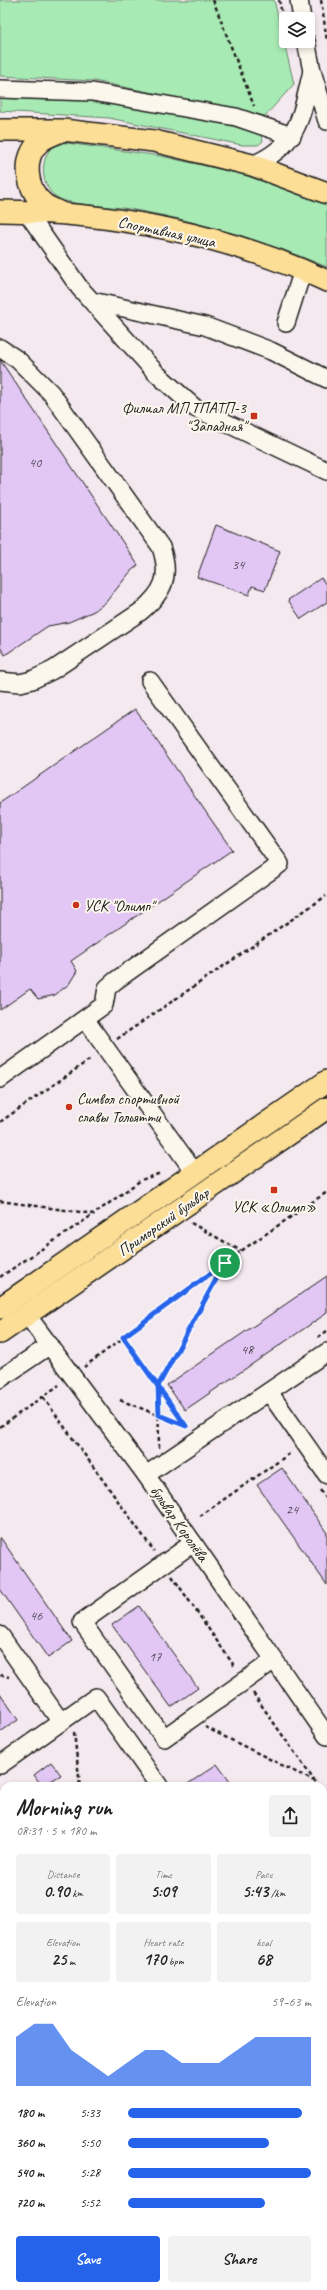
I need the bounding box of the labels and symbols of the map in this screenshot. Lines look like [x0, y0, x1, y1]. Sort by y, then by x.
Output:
street label: Спортивная улица [116, 212, 218, 252]
place label: Филиал МП ТПАТП-3 "Западная" [122, 398, 249, 436]
marker: Филиал МП ТПАТП-3 "Западная" [249, 411, 259, 421]
house number: 40 [29, 454, 43, 471]
house number: 34 [232, 556, 246, 573]
place label: УСК "Олимп" [84, 896, 157, 916]
marker: УСК "Олимп" [71, 900, 81, 910]
place label: Символ спортивной славы Тольятти [77, 1089, 180, 1127]
marker: Символ спортивной славы Тольятти [64, 1102, 74, 1112]
street label: Приморский бульвар [114, 1182, 214, 1261]
marker: УСК «Олимп» [269, 1185, 279, 1195]
place label: УСК «Олимп» [232, 1197, 316, 1217]
pin [208, 1246, 242, 1280]
house number: 48 [241, 1341, 255, 1358]
street label: бульвар Королёва [146, 1482, 213, 1566]
house number: 24 [286, 1501, 300, 1518]
house number: 46 [30, 1607, 43, 1624]
house number: 17 [149, 1648, 162, 1665]

